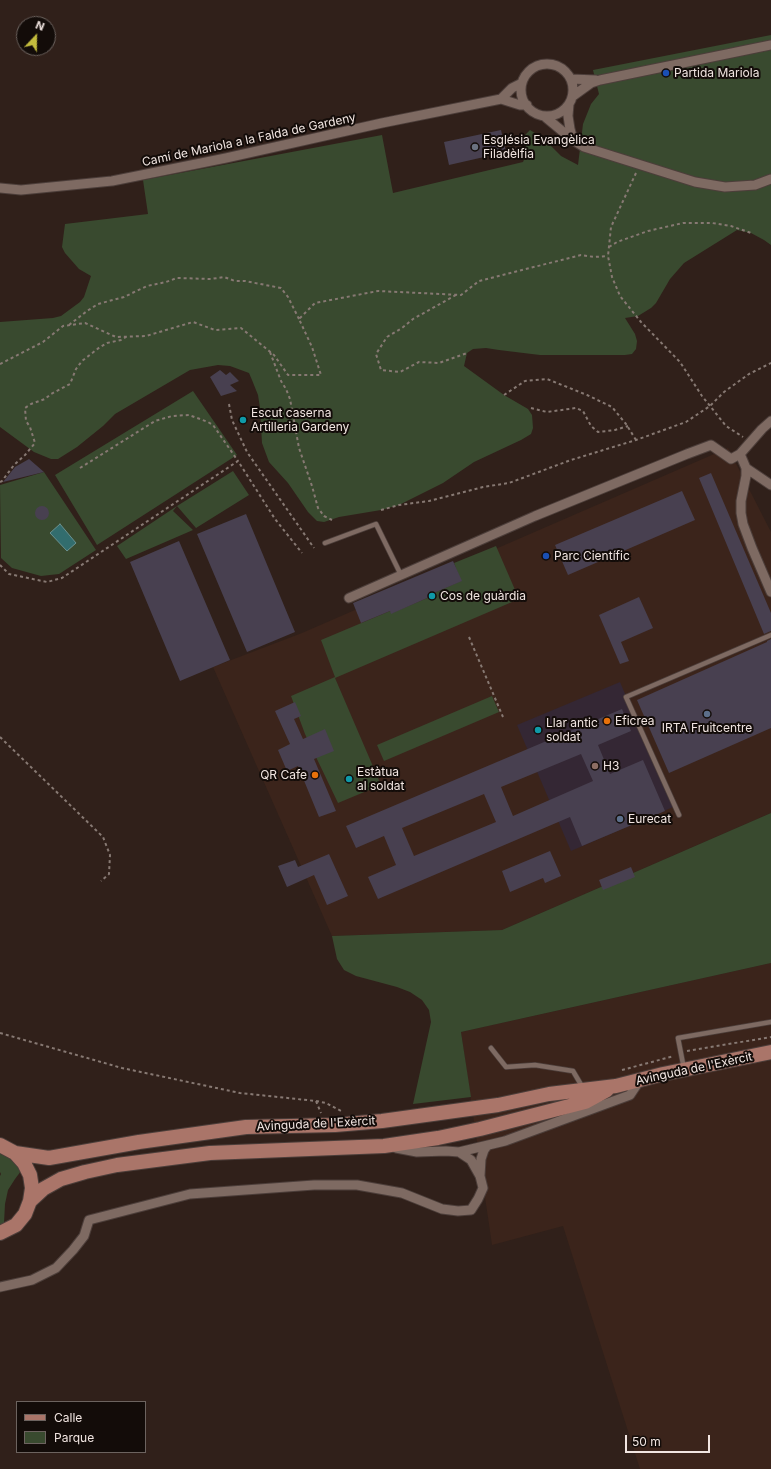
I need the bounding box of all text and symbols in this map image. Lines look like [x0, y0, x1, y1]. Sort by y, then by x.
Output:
north arrow [16, 16, 56, 56]
text: N [34, 18, 47, 34]
place label: Partida Mariola [674, 66, 759, 80]
marker: Partida Mariola [661, 68, 671, 78]
street label: Camí de Mariola a la Falda de Gardeny [141, 110, 357, 170]
place label: Església Evangèlica Filadèlfia [483, 133, 595, 161]
marker: Església Evangèlica Filadèlfia [470, 142, 480, 152]
place label: Escut caserna Artilleria Gardeny [251, 406, 349, 434]
marker: Escut caserna Artilleria Gardeny [238, 415, 248, 425]
place label: Parc Científic [554, 549, 630, 563]
marker: Parc Científic [541, 551, 551, 561]
place label: Cos de guàrdia [440, 589, 526, 603]
marker: Cos de guàrdia [427, 591, 437, 601]
marker: IRTA Fruitcentre [702, 709, 712, 719]
place label: Eficrea [615, 714, 655, 728]
place label: Llar antic soldat [546, 716, 598, 744]
marker: Eficrea [602, 716, 612, 726]
place label: IRTA Fruitcentre [662, 721, 752, 735]
marker: Llar antic soldat [533, 725, 543, 735]
place label: H3 [603, 759, 619, 773]
marker: H3 [590, 761, 600, 771]
place label: Estàtua al soldat [357, 765, 404, 793]
place label: QR Cafe [260, 768, 307, 782]
marker: QR Cafe [310, 770, 320, 780]
marker: Estàtua al soldat [344, 774, 354, 784]
place label: Eurecat [628, 812, 671, 826]
marker: Eurecat [615, 814, 625, 824]
street label: Avinguda de l'Exèrcit [634, 1050, 754, 1088]
street label: Avinguda de l'Exèrcit [256, 1114, 376, 1134]
legend [16, 1401, 146, 1453]
text: Calle [54, 1410, 82, 1425]
scale bar [627, 1427, 712, 1453]
text: Parque [54, 1430, 94, 1445]
text: 50 m [632, 1434, 661, 1449]

